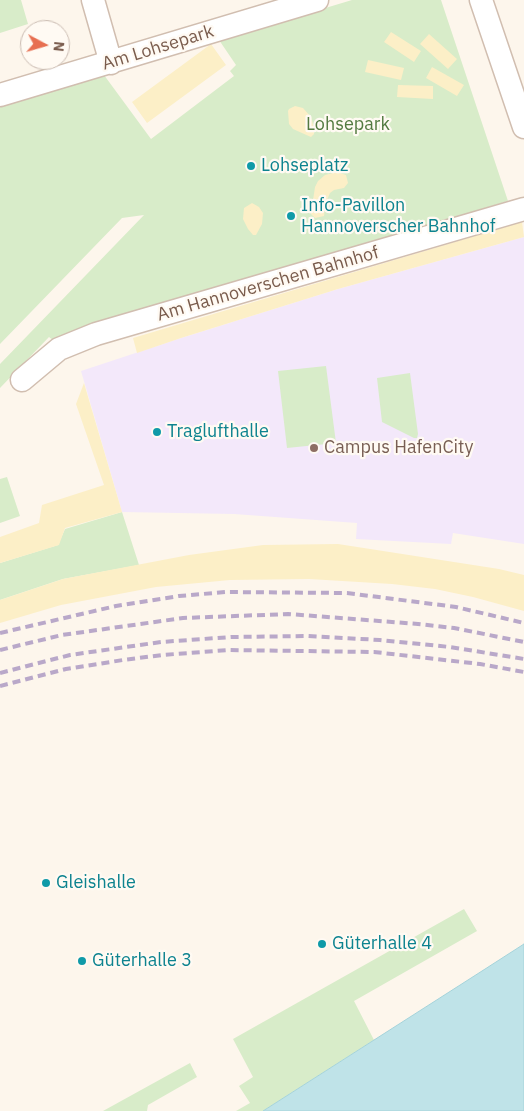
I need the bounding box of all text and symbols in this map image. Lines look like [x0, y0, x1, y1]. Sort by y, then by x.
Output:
north arrow [20, 20, 70, 70]
street label: Am Lohsepark [100, 21, 216, 75]
text: N [49, 40, 68, 52]
park label: Lohsepark [306, 114, 390, 136]
place label: Lohseplatz [261, 155, 348, 177]
marker: Lohseplatz [245, 160, 257, 172]
place label: Info-Pavillon Hannoverscher Bahnhof [301, 195, 496, 238]
marker: Info-Pavillon Hannoverscher Bahnhof [285, 210, 297, 222]
street label: Am Hannoverschen Bahnhof [155, 242, 381, 326]
place label: Traglufthalle [167, 421, 269, 443]
marker: Traglufthalle [151, 426, 163, 438]
place label: Campus HafenCity [324, 437, 473, 459]
marker: Campus HafenCity [308, 442, 320, 454]
place label: Gleishalle [56, 872, 136, 894]
marker: Gleishalle [40, 877, 52, 889]
place label: Güterhalle 4 [332, 933, 432, 955]
marker: Güterhalle 4 [316, 938, 328, 950]
place label: Güterhalle 3 [92, 950, 192, 972]
marker: Güterhalle 3 [76, 955, 88, 967]

